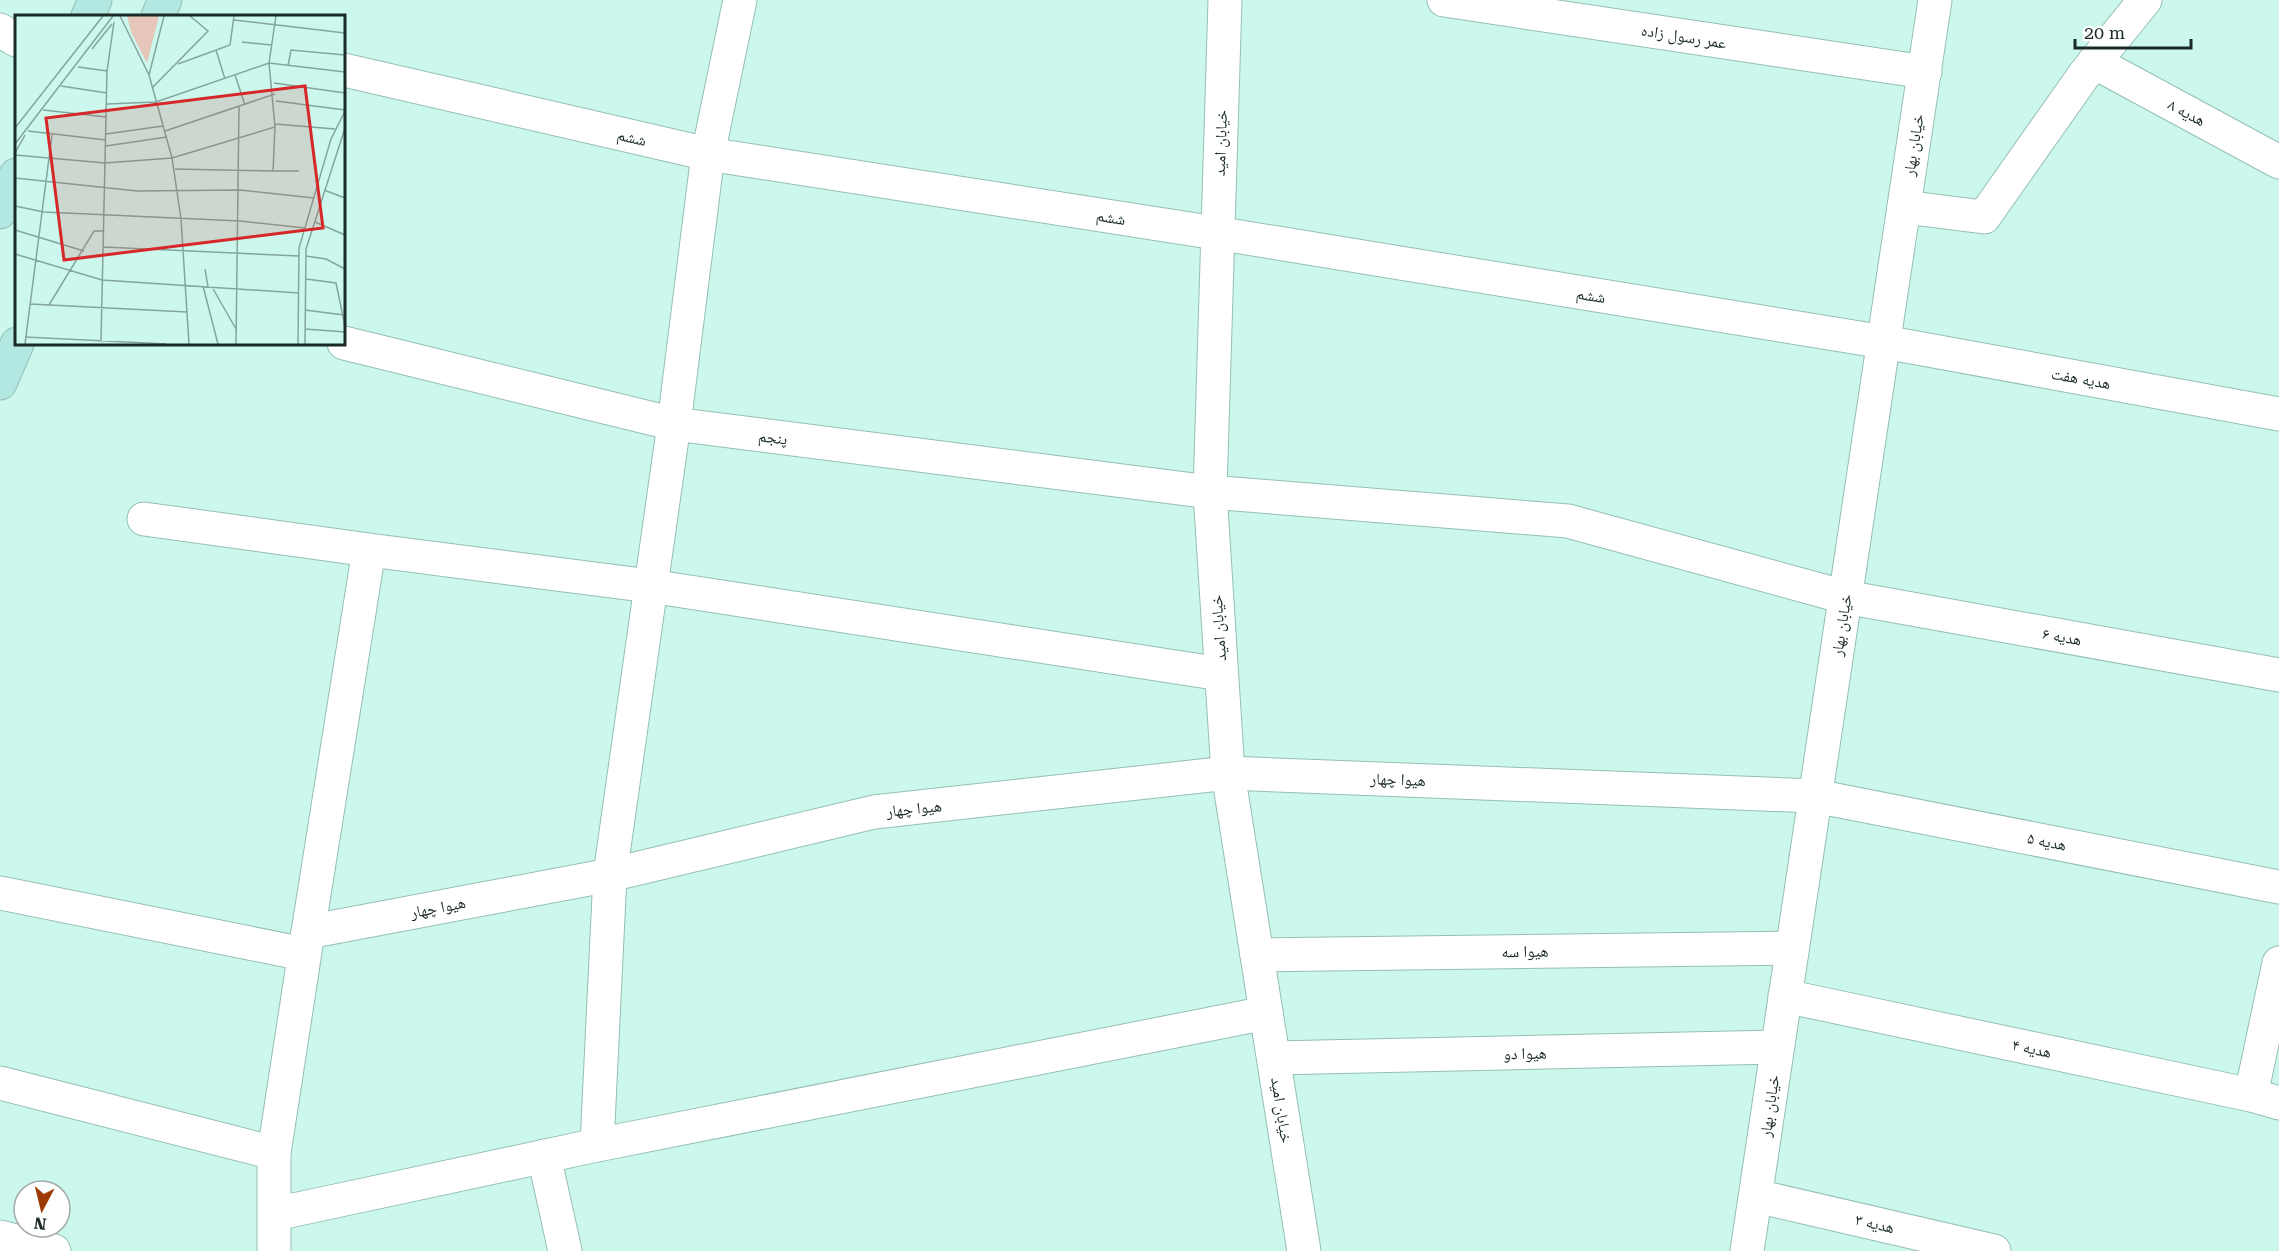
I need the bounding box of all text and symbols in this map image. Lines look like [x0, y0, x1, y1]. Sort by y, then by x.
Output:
scale bar [2075, 12, 2190, 50]
inset map [15, 15, 345, 345]
street label: عمر رسول زاده [1640, 20, 1728, 54]
text: 20 m [2084, 22, 2125, 43]
street label: هدیه ۸ [2165, 95, 2209, 130]
street label: خیابان امید [1210, 110, 1232, 177]
street label: خیابان بهار [1899, 113, 1929, 179]
street label: ششم [615, 125, 648, 151]
street label: ششم [1095, 206, 1127, 230]
street label: ششم [1575, 284, 1607, 308]
street label: هدیه هفت [2050, 364, 2112, 393]
street label: پنجم [757, 426, 789, 450]
street label: خیابان بهار [1827, 593, 1857, 659]
street label: خیابان امید [1207, 594, 1231, 662]
street label: هدیه ۶ [2041, 624, 2083, 649]
street label: هیوا چهار [1369, 769, 1426, 790]
street label: هیوا چهار [884, 796, 943, 821]
street label: هدیه ۵ [2026, 828, 2068, 855]
street label: هیوا چهار [408, 893, 467, 922]
street label: هیوا سه [1501, 942, 1549, 961]
street label: هدیه ۴ [2011, 1035, 2053, 1062]
street label: هیوا دو [1503, 1044, 1547, 1063]
street label: خیابان بهار [1756, 1074, 1784, 1140]
street label: خیابان امید [1266, 1076, 1296, 1144]
north arrow [12, 1179, 72, 1239]
street label: هدیه ۳ [1853, 1210, 1896, 1237]
text: N [33, 1213, 48, 1234]

